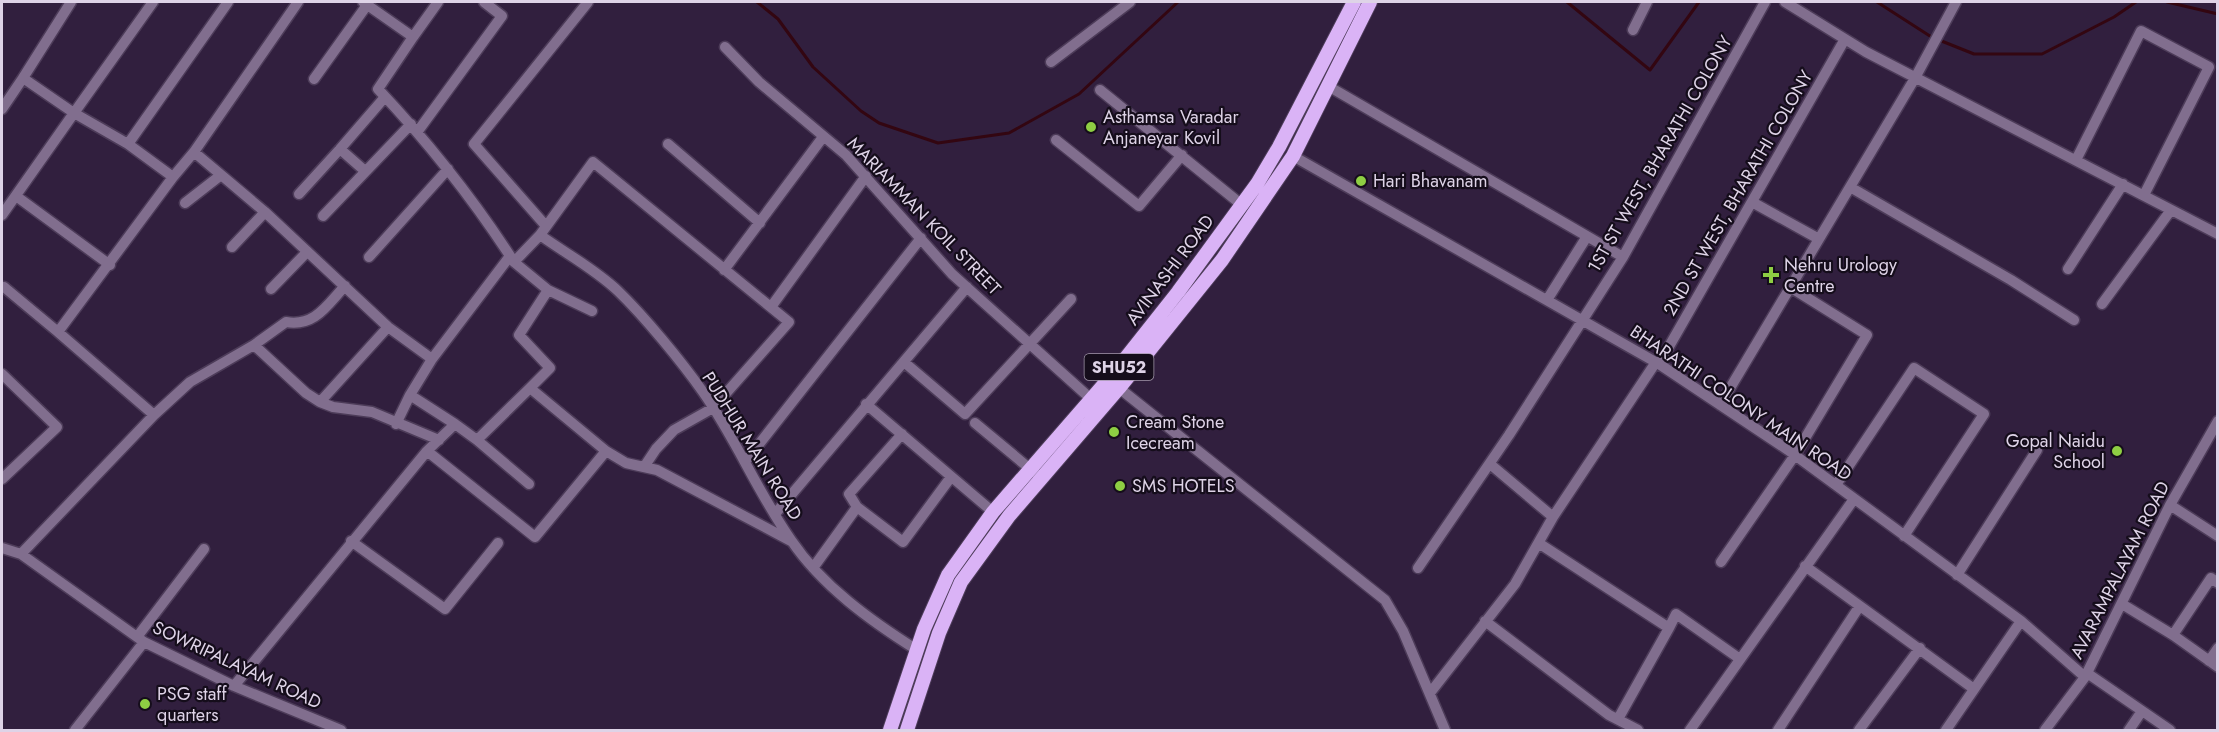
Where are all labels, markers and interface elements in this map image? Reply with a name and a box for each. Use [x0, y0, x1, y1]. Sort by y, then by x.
street label: 1ST ST WEST, BHARATHI COLONY [1581, 30, 1739, 277]
street label: 2ND ST WEST, BHARATHI COLONY [1657, 65, 1820, 321]
place label: Asthamsa Varadar Anjaneyar Kovil [1103, 104, 1239, 151]
marker: Asthamsa Varadar Anjaneyar Kovil [1084, 120, 1098, 134]
street label: MARIAMMAN KOIL STREET [841, 131, 1007, 301]
place label: Hari Bhavanam [1373, 168, 1488, 194]
marker: Hari Bhavanam [1354, 174, 1368, 188]
street label: AVINASHI ROAD [1120, 209, 1220, 331]
place label: Nehru Urology Centre [1784, 252, 1897, 299]
marker: Nehru Urology Centre [1762, 266, 1780, 284]
street label: BHARATHI COLONY MAIN ROAD [1625, 319, 1857, 487]
road number: SHU52 [1084, 354, 1154, 380]
street label: PUDHUR MAIN ROAD [696, 367, 808, 525]
place label: Cream Stone Icecream [1126, 409, 1224, 456]
marker: Cream Stone Icecream [1107, 425, 1121, 439]
place label: Gopal Naidu School [2006, 428, 2105, 475]
marker: Gopal Naidu School [2110, 444, 2124, 458]
place label: SMS HOTELS [1132, 473, 1235, 499]
street label: AVARAMPALAYAM ROAD [2064, 477, 2176, 663]
marker: SMS HOTELS [1113, 479, 1127, 493]
street label: SOWRIPALAYAM ROAD [148, 614, 326, 716]
place label: PSG staff quarters [157, 681, 227, 728]
marker: PSG staff quarters [138, 697, 152, 711]

